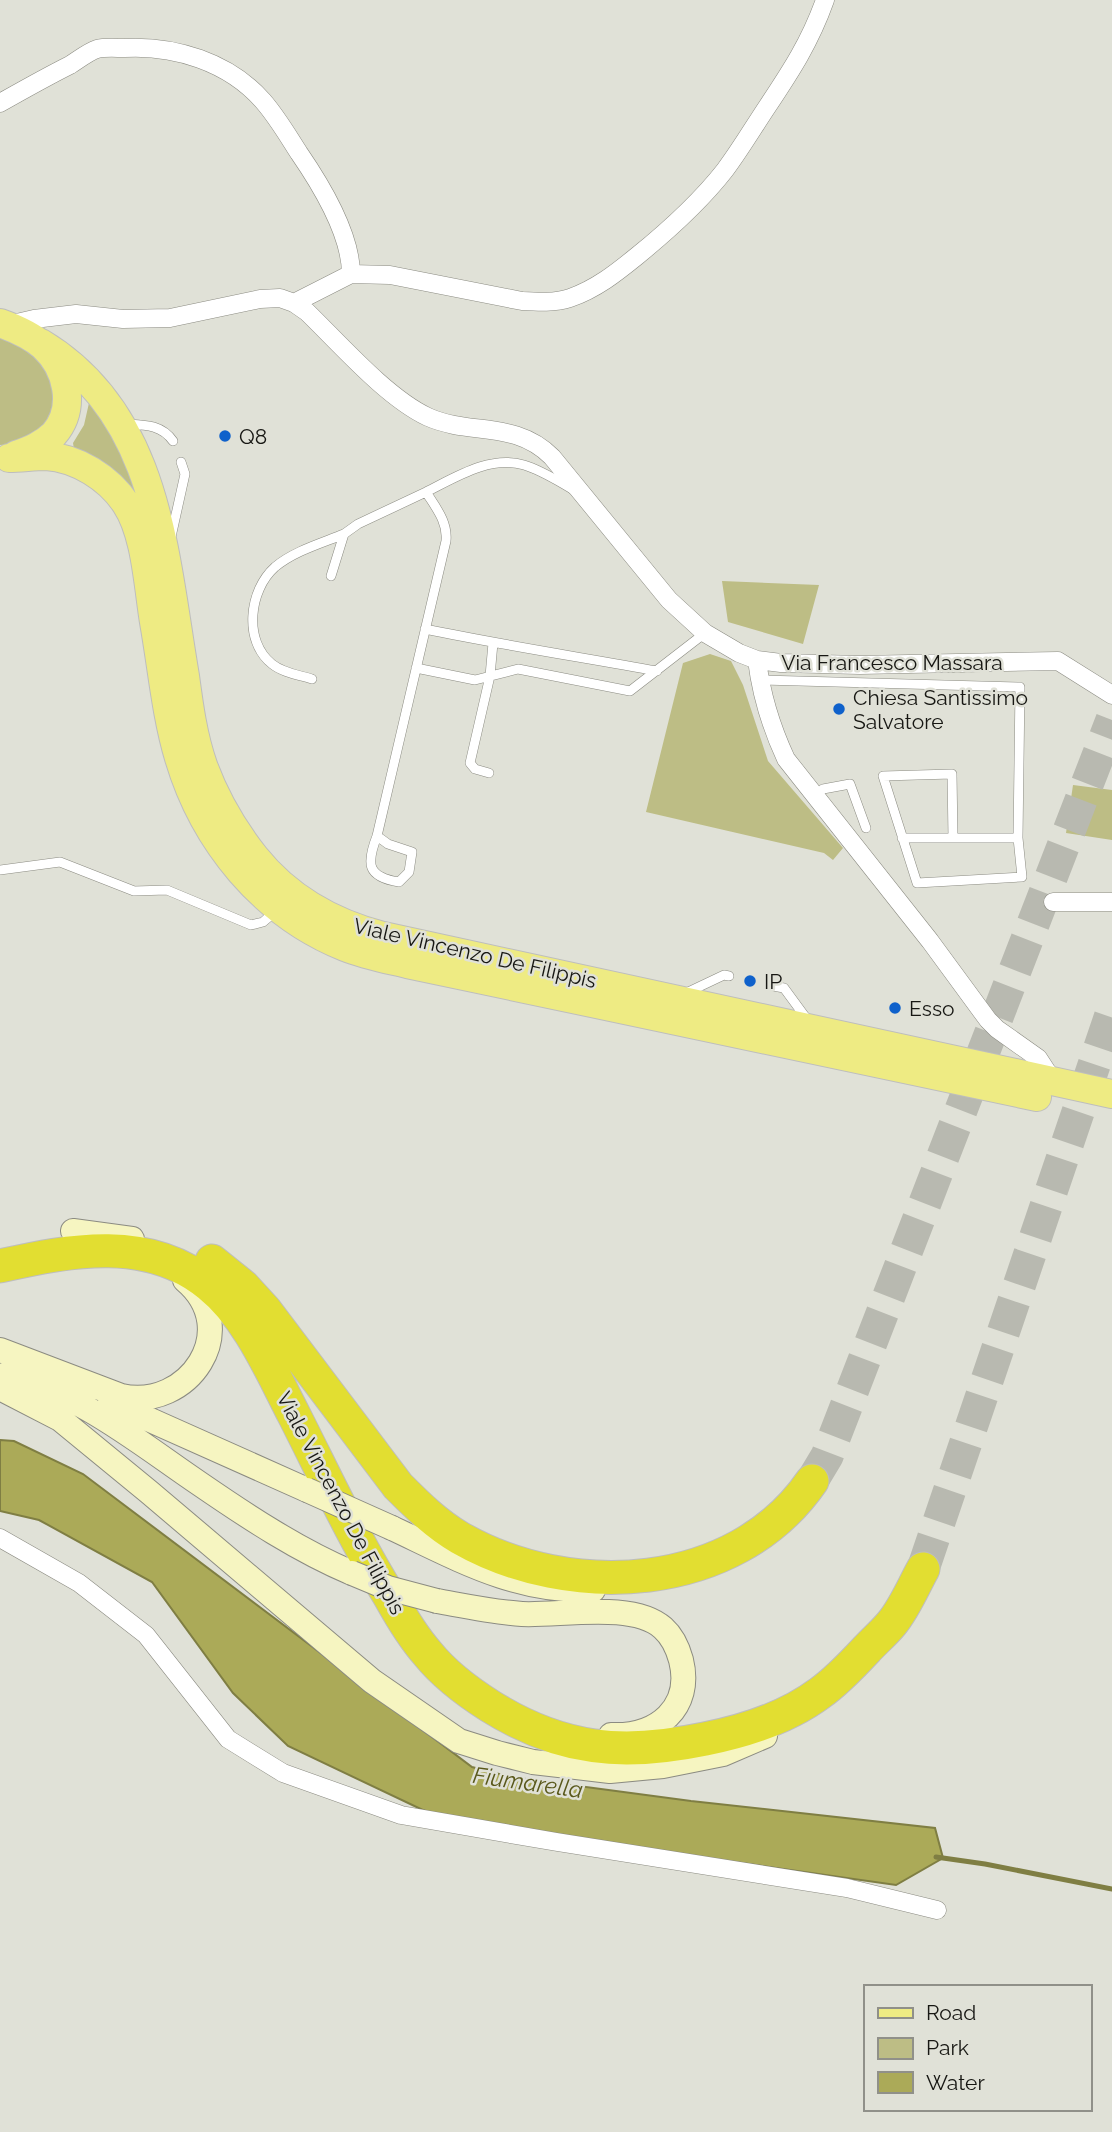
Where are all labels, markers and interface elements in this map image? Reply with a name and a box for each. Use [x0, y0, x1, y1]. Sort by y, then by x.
place label: Q8 [239, 424, 267, 449]
marker: Q8 [217, 428, 233, 444]
street label: Via Francesco Massara [781, 650, 1003, 675]
place label: Chiesa Santissimo Salvatore [853, 685, 1028, 734]
marker: Chiesa Santissimo Salvatore [831, 701, 847, 717]
street label: Viale Vincenzo De Filippis [351, 913, 599, 993]
place label: IP [764, 969, 782, 994]
marker: IP [742, 973, 758, 989]
place label: Esso [909, 996, 955, 1021]
marker: Esso [887, 1000, 903, 1016]
street label: Viale Vincenzo De Filippis [272, 1387, 410, 1619]
water label: Fiumarella [471, 1761, 585, 1803]
legend [864, 1985, 1091, 2111]
text: Road [926, 2000, 976, 2025]
text: Park [926, 2035, 969, 2060]
text: Water [926, 2070, 985, 2095]

